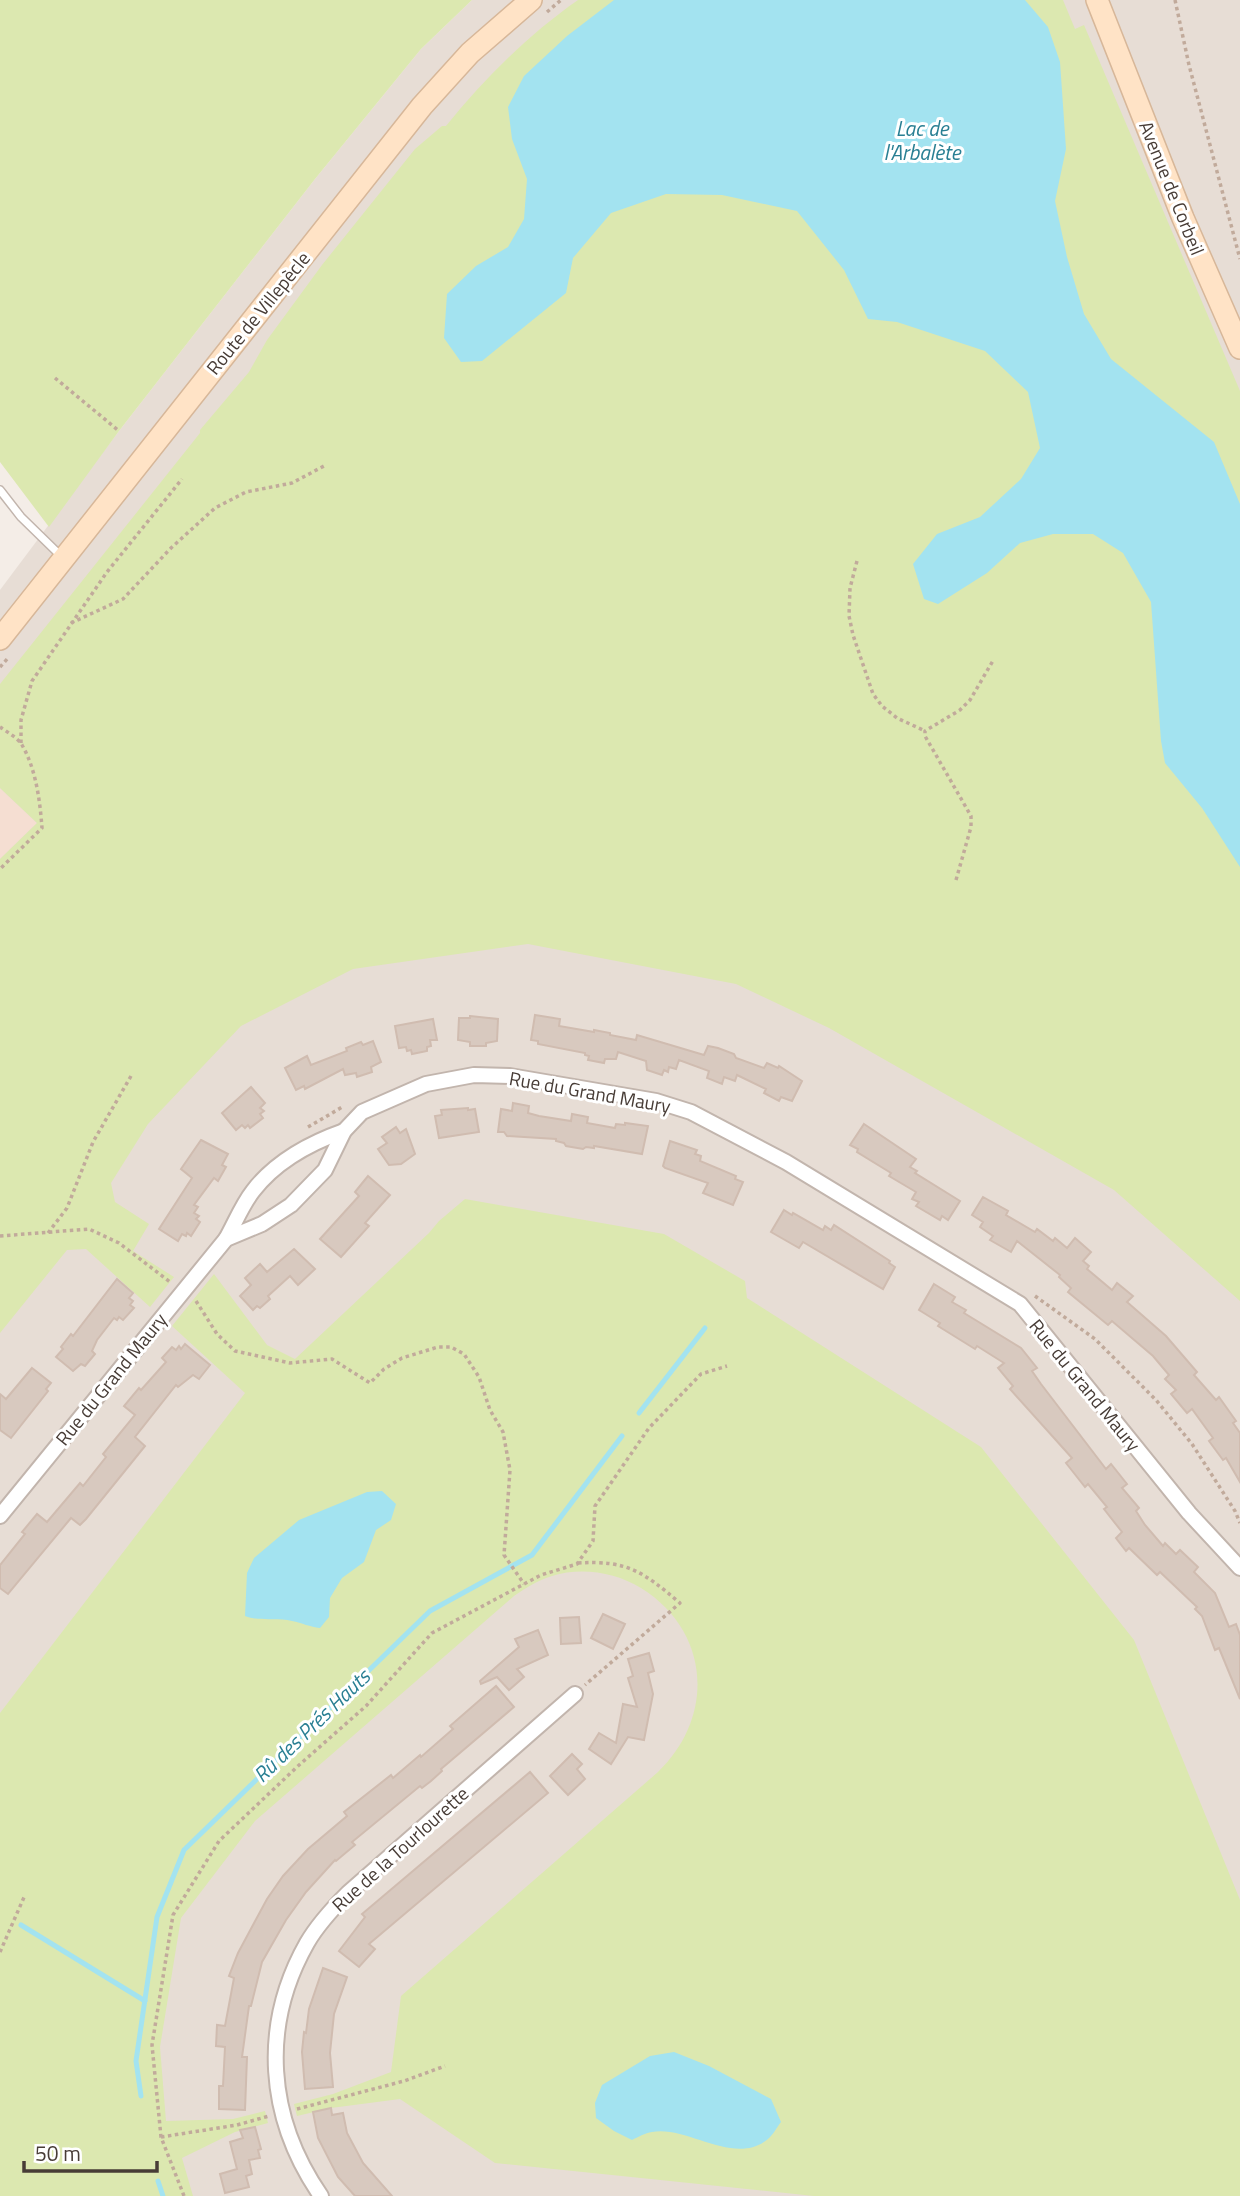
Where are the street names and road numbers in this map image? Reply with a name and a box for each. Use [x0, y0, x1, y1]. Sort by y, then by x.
street label: Avenue de Corbeil [1132, 116, 1213, 259]
street label: Route de Villepècle [199, 245, 317, 381]
street label: Rue du Grand Maury [507, 1063, 673, 1120]
street label: Rue du Grand Maury [48, 1306, 173, 1451]
street label: Rue du Grand Maury [1023, 1312, 1148, 1457]
street label: Rue de la Tourlourette [325, 1779, 475, 1918]

